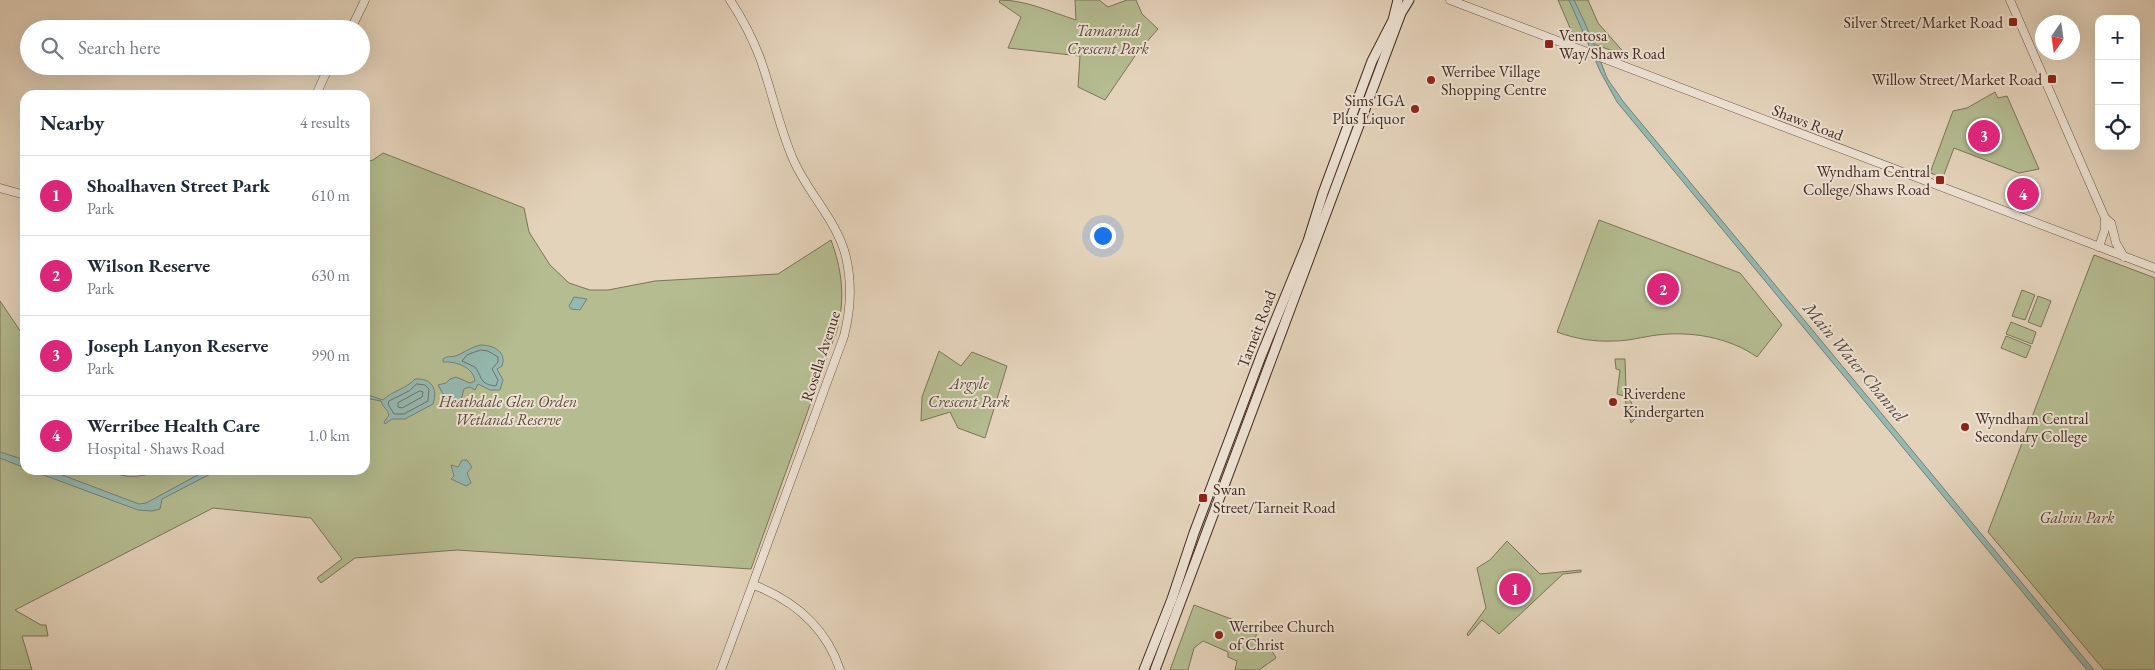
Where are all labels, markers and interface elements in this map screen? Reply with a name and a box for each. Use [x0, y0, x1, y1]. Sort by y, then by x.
place label: Silver Street/Market Road [1844, 12, 2004, 33]
north arrow [2035, 15, 2080, 60]
map controls [2095, 15, 2140, 150]
button: + [2095, 15, 2140, 60]
marker: Silver Street/Market Road [2007, 16, 2019, 28]
search box [20, 20, 370, 75]
park label: Tamarind Crescent Park [1067, 20, 1150, 59]
place label: Ventosa Way/Shaws Road [1559, 25, 1666, 64]
icon: search [38, 34, 66, 62]
text: Search here [78, 35, 160, 60]
marker: Ventosa Way/Shaws Road [1543, 38, 1555, 50]
button: − [2095, 60, 2140, 105]
place label: Werribee Village Shopping Centre [1441, 61, 1546, 100]
place label: Willow Street/Market Road [1871, 69, 2043, 90]
marker: Willow Street/Market Road [2046, 73, 2058, 85]
marker: Werribee Village Shopping Centre [1425, 74, 1437, 86]
place label: Sims IGA Plus Liquor [1332, 90, 1406, 129]
street label: Shaws Road [1769, 99, 1847, 146]
marker: Sims IGA Plus Liquor [1409, 103, 1421, 115]
button: locate [2095, 105, 2140, 150]
text: Nearby [40, 109, 104, 136]
text: 4 results [300, 112, 350, 133]
pin: 3 [1968, 117, 2000, 155]
place label: Wyndham Central College/Shaws Road [1803, 161, 1931, 200]
text: Shoalhaven Street Park [87, 173, 270, 198]
marker: Wyndham Central College/Shaws Road [1934, 174, 1946, 186]
pin: 4 [2007, 175, 2039, 213]
text: 1 [52, 185, 60, 206]
text: 610 m [311, 185, 350, 206]
text: Park [87, 198, 114, 219]
your location [1090, 223, 1116, 249]
text: Wilson Reserve [87, 253, 210, 278]
text: 2 [52, 265, 60, 286]
text: 630 m [311, 265, 350, 286]
pin: 2 [1647, 270, 1679, 308]
text: Park [87, 278, 114, 299]
street label: Tarneit Road [1232, 287, 1281, 371]
water label: Main Water Channel [1798, 296, 1913, 427]
street label: Rosella Avenue [796, 308, 845, 404]
text: Joseph Lanyon Reserve [87, 333, 269, 358]
text: 3 [52, 345, 60, 366]
text: 990 m [311, 345, 350, 366]
text: Park [87, 358, 114, 379]
park label: Argyle Crescent Park [928, 373, 1011, 412]
place label: Riverdene Kindergarten [1623, 383, 1705, 422]
park label: Heathdale Glen Orden Wetlands Reserve [438, 391, 577, 430]
marker: Riverdene Kindergarten [1607, 396, 1619, 408]
place label: Wyndham Central Secondary College [1975, 408, 2089, 447]
text: Werribee Health Care [87, 413, 260, 438]
marker: Wyndham Central Secondary College [1959, 421, 1971, 433]
text: 4 [52, 425, 60, 446]
text: 1.0 km [308, 425, 350, 446]
text: Hospital · Shaws Road [87, 438, 225, 459]
place label: Swan Street/Tarneit Road [1213, 479, 1337, 518]
marker: Swan Street/Tarneit Road [1197, 492, 1209, 504]
park label: Galvin Park [2040, 507, 2115, 528]
pin: 1 [1499, 570, 1531, 608]
place label: Werribee Church of Christ [1229, 616, 1335, 655]
marker: Werribee Church of Christ [1213, 629, 1225, 641]

